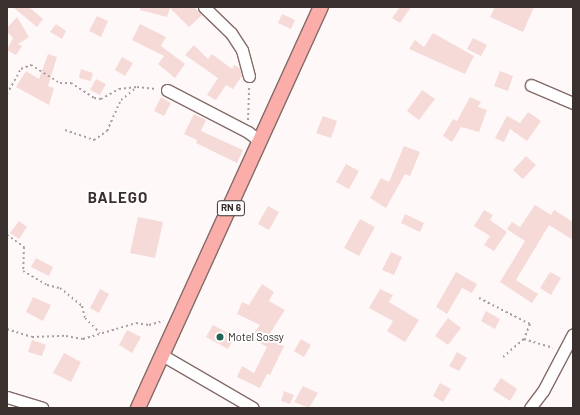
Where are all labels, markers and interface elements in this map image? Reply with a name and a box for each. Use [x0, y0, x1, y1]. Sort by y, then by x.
district label: BALEGO [88, 189, 148, 207]
road number: RN 6 [216, 200, 246, 216]
place label: Motel Sossy [228, 330, 284, 344]
marker: Motel Sossy [215, 332, 225, 342]

